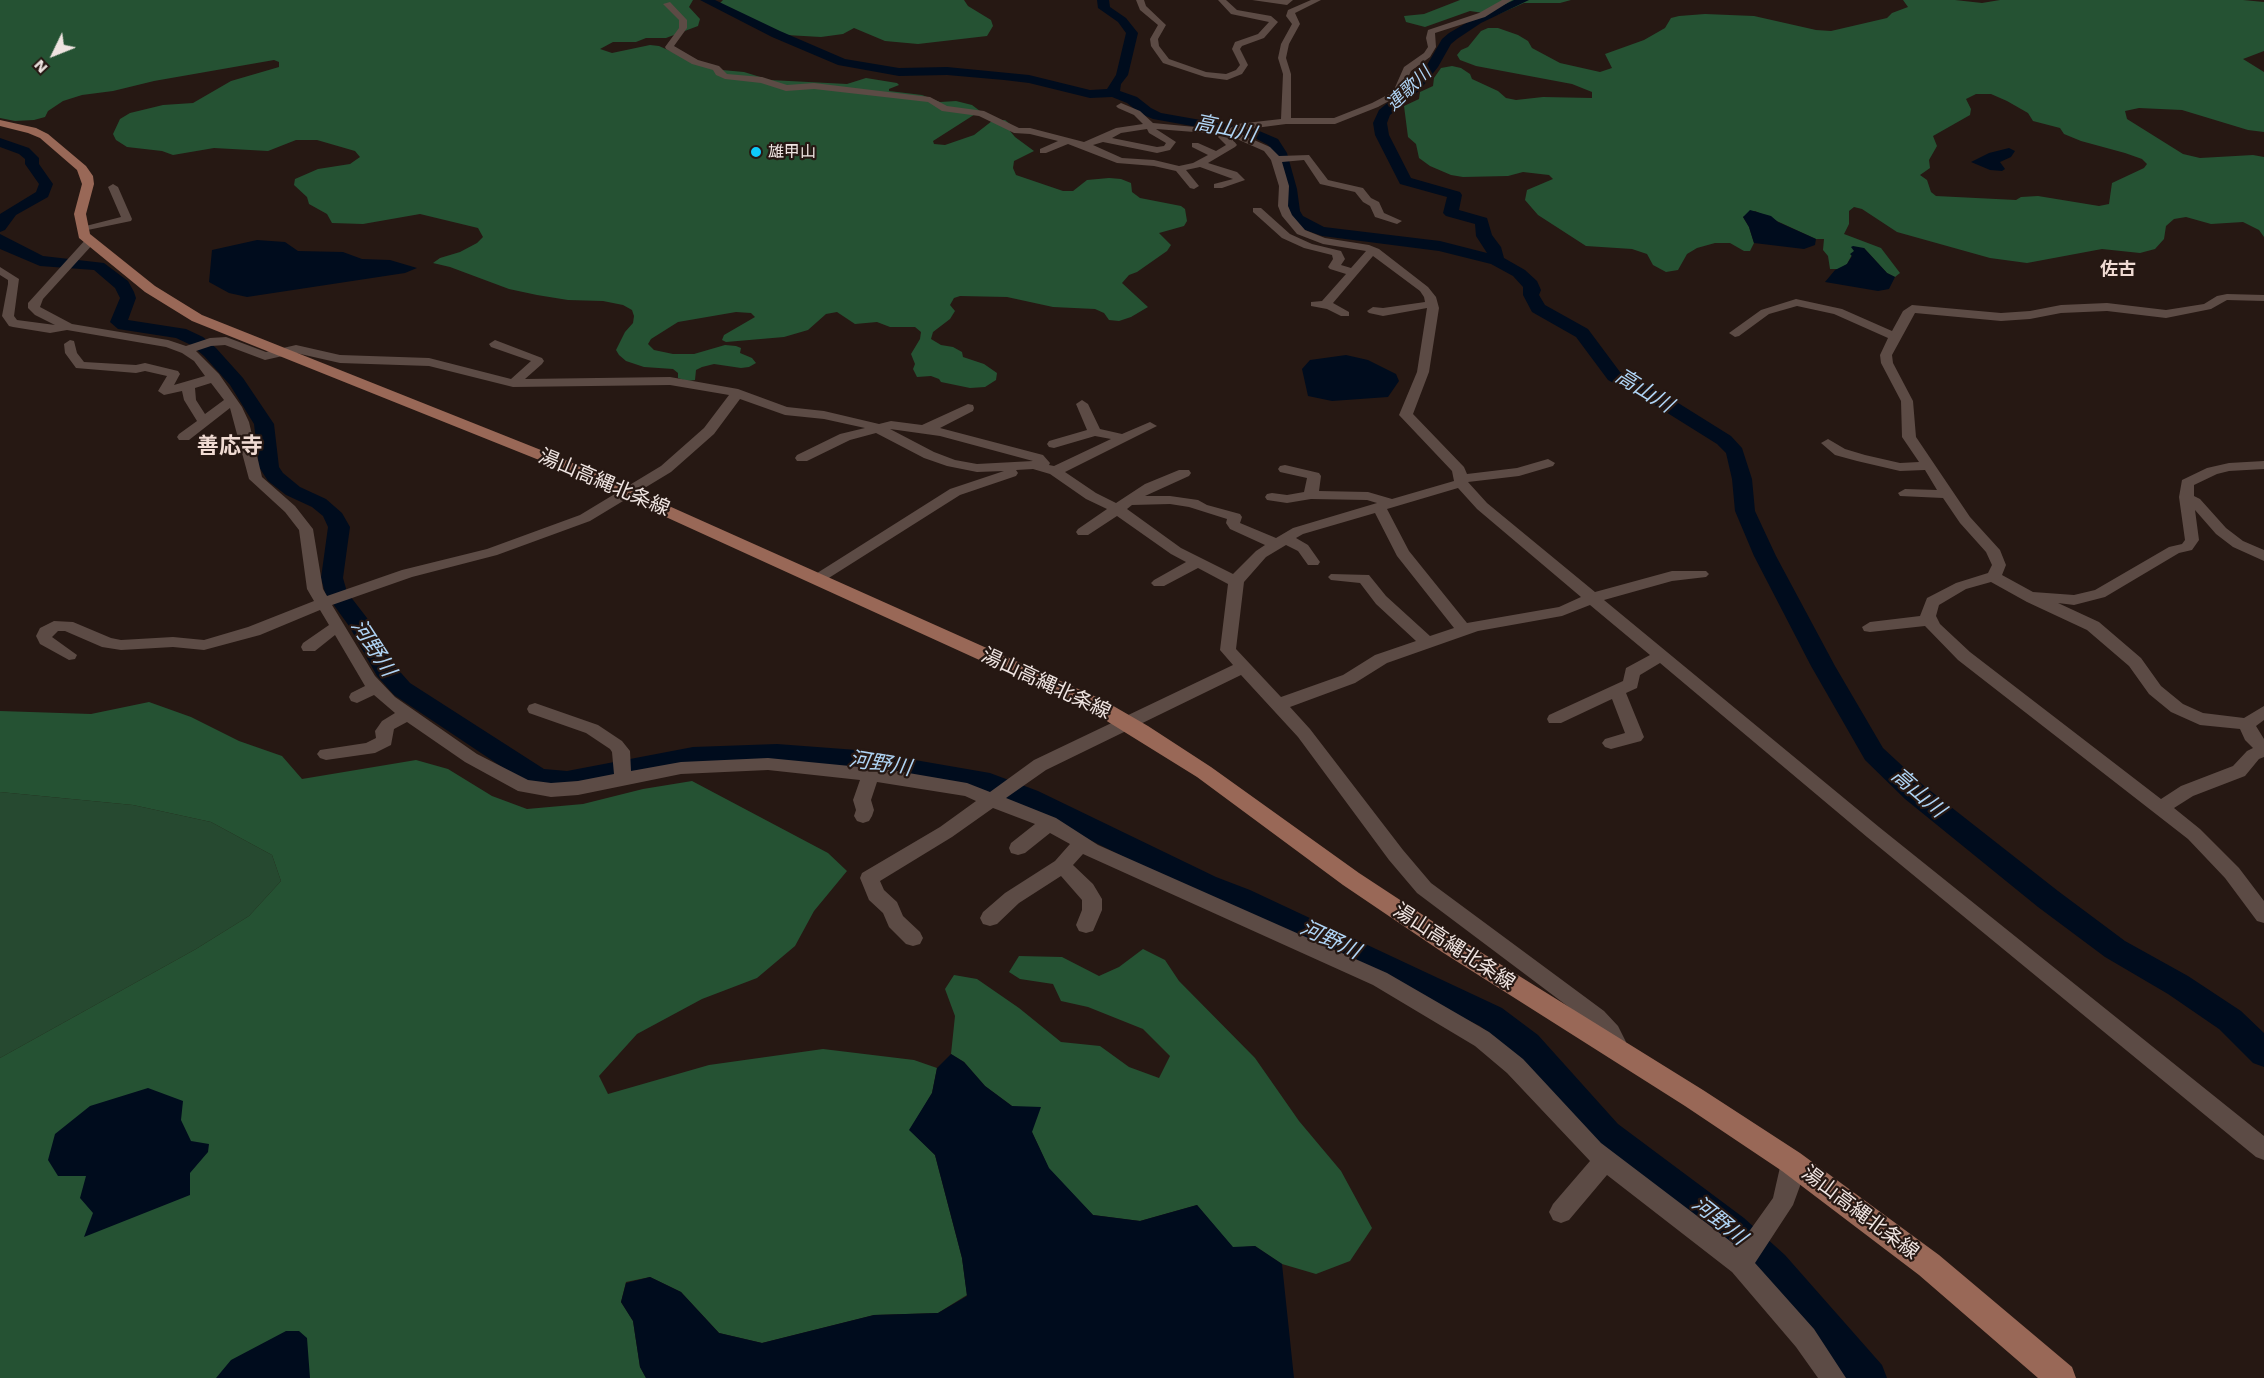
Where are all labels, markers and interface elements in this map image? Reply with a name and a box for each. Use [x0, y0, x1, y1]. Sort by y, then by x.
north arrow [24, 24, 84, 84]
text: N [29, 56, 51, 77]
water label: 連歌川 [1382, 62, 1436, 116]
water label: 高山川 [1192, 110, 1258, 148]
place label: 雄甲山 [768, 142, 816, 162]
marker: 雄甲山 [749, 145, 763, 159]
district label: 佐古 [2100, 259, 2136, 281]
water label: 高山川 [1611, 364, 1677, 418]
district label: 善応寺 [197, 434, 263, 460]
street label: 湯山高縄北条線 [535, 445, 673, 521]
water label: 河野川 [345, 615, 401, 681]
street label: 湯山高縄北条線 [977, 644, 1115, 724]
water label: 河野川 [847, 747, 913, 781]
water label: 高山川 [1886, 763, 1950, 823]
street label: 湯山高縄北条線 [1389, 899, 1519, 995]
water label: 河野川 [1296, 915, 1364, 965]
street label: 湯山高縄北条線 [1797, 1161, 1923, 1265]
water label: 河野川 [1687, 1191, 1751, 1251]

